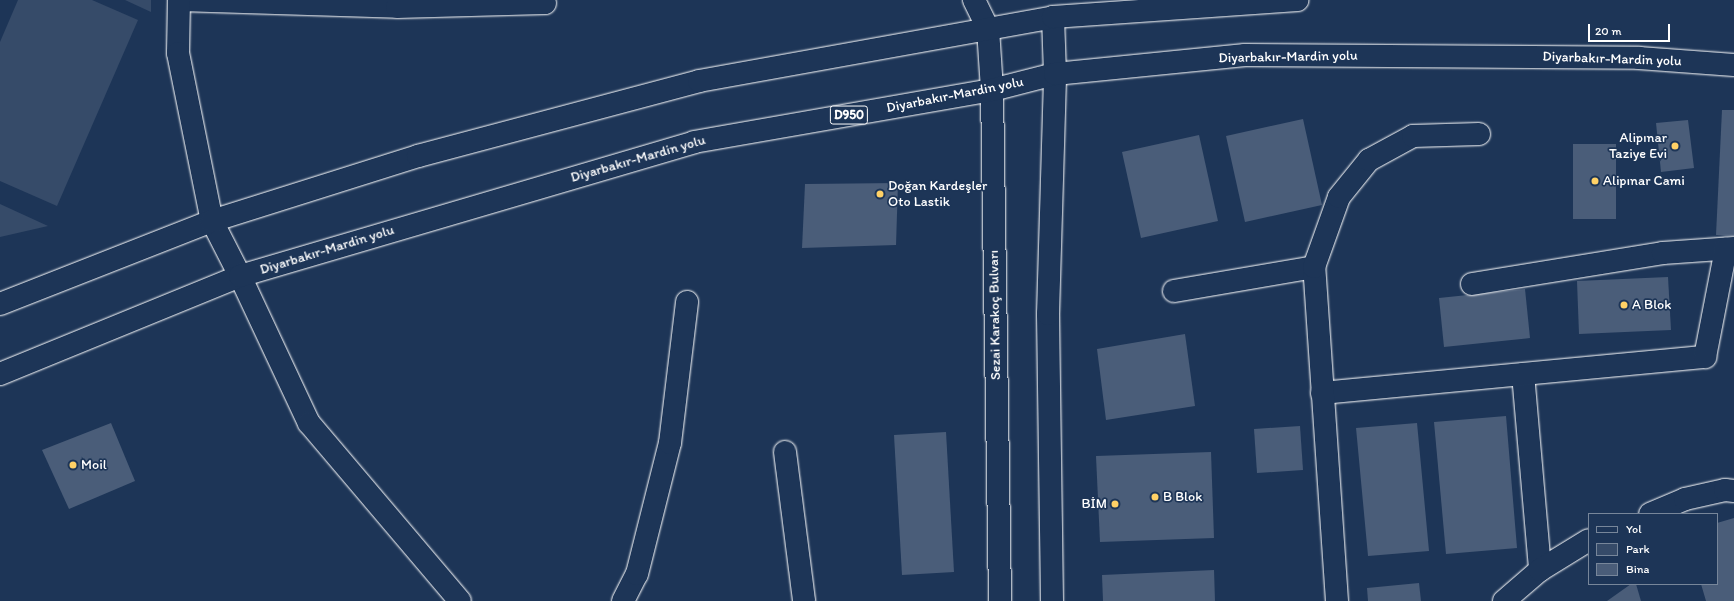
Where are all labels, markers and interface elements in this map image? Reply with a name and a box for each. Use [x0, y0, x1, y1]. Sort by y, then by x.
scale bar [1590, 16, 1672, 42]
text: 20 m [1595, 24, 1622, 38]
street label: Diyarbakır-Mardin yolu [1218, 47, 1358, 67]
street label: Diyarbakır-Mardin yolu [1542, 48, 1682, 70]
street label: Diyarbakır-Mardin yolu [885, 73, 1025, 117]
road number: D950 [829, 104, 869, 126]
place label: Alipınar Taziye Evi [1609, 130, 1667, 162]
street label: Diyarbakır-Mardin yolu [569, 132, 707, 186]
marker: Alipınar Taziye Evi [1670, 141, 1680, 151]
place label: Alipınar Cami [1603, 173, 1685, 189]
marker: Alipınar Cami [1590, 176, 1600, 186]
place label: Doğan Kardeşler Oto Lastik [888, 178, 988, 210]
marker: Doğan Kardeşler Oto Lastik [875, 189, 885, 199]
street label: Diyarbakır-Mardin yolu [258, 222, 396, 278]
street label: Sezai Karakoç Bulvarı [985, 250, 1005, 380]
place label: A Blok [1632, 297, 1671, 313]
marker: A Blok [1619, 300, 1629, 310]
place label: Moil [81, 457, 107, 473]
marker: Moil [68, 460, 78, 470]
place label: B Blok [1163, 489, 1203, 505]
marker: B Blok [1150, 492, 1160, 502]
place label: BİM [1081, 496, 1107, 512]
marker: BİM [1110, 499, 1120, 509]
legend [1588, 513, 1718, 585]
text: Yol [1626, 522, 1642, 536]
text: Park [1626, 542, 1650, 556]
text: Bina [1626, 562, 1650, 576]

